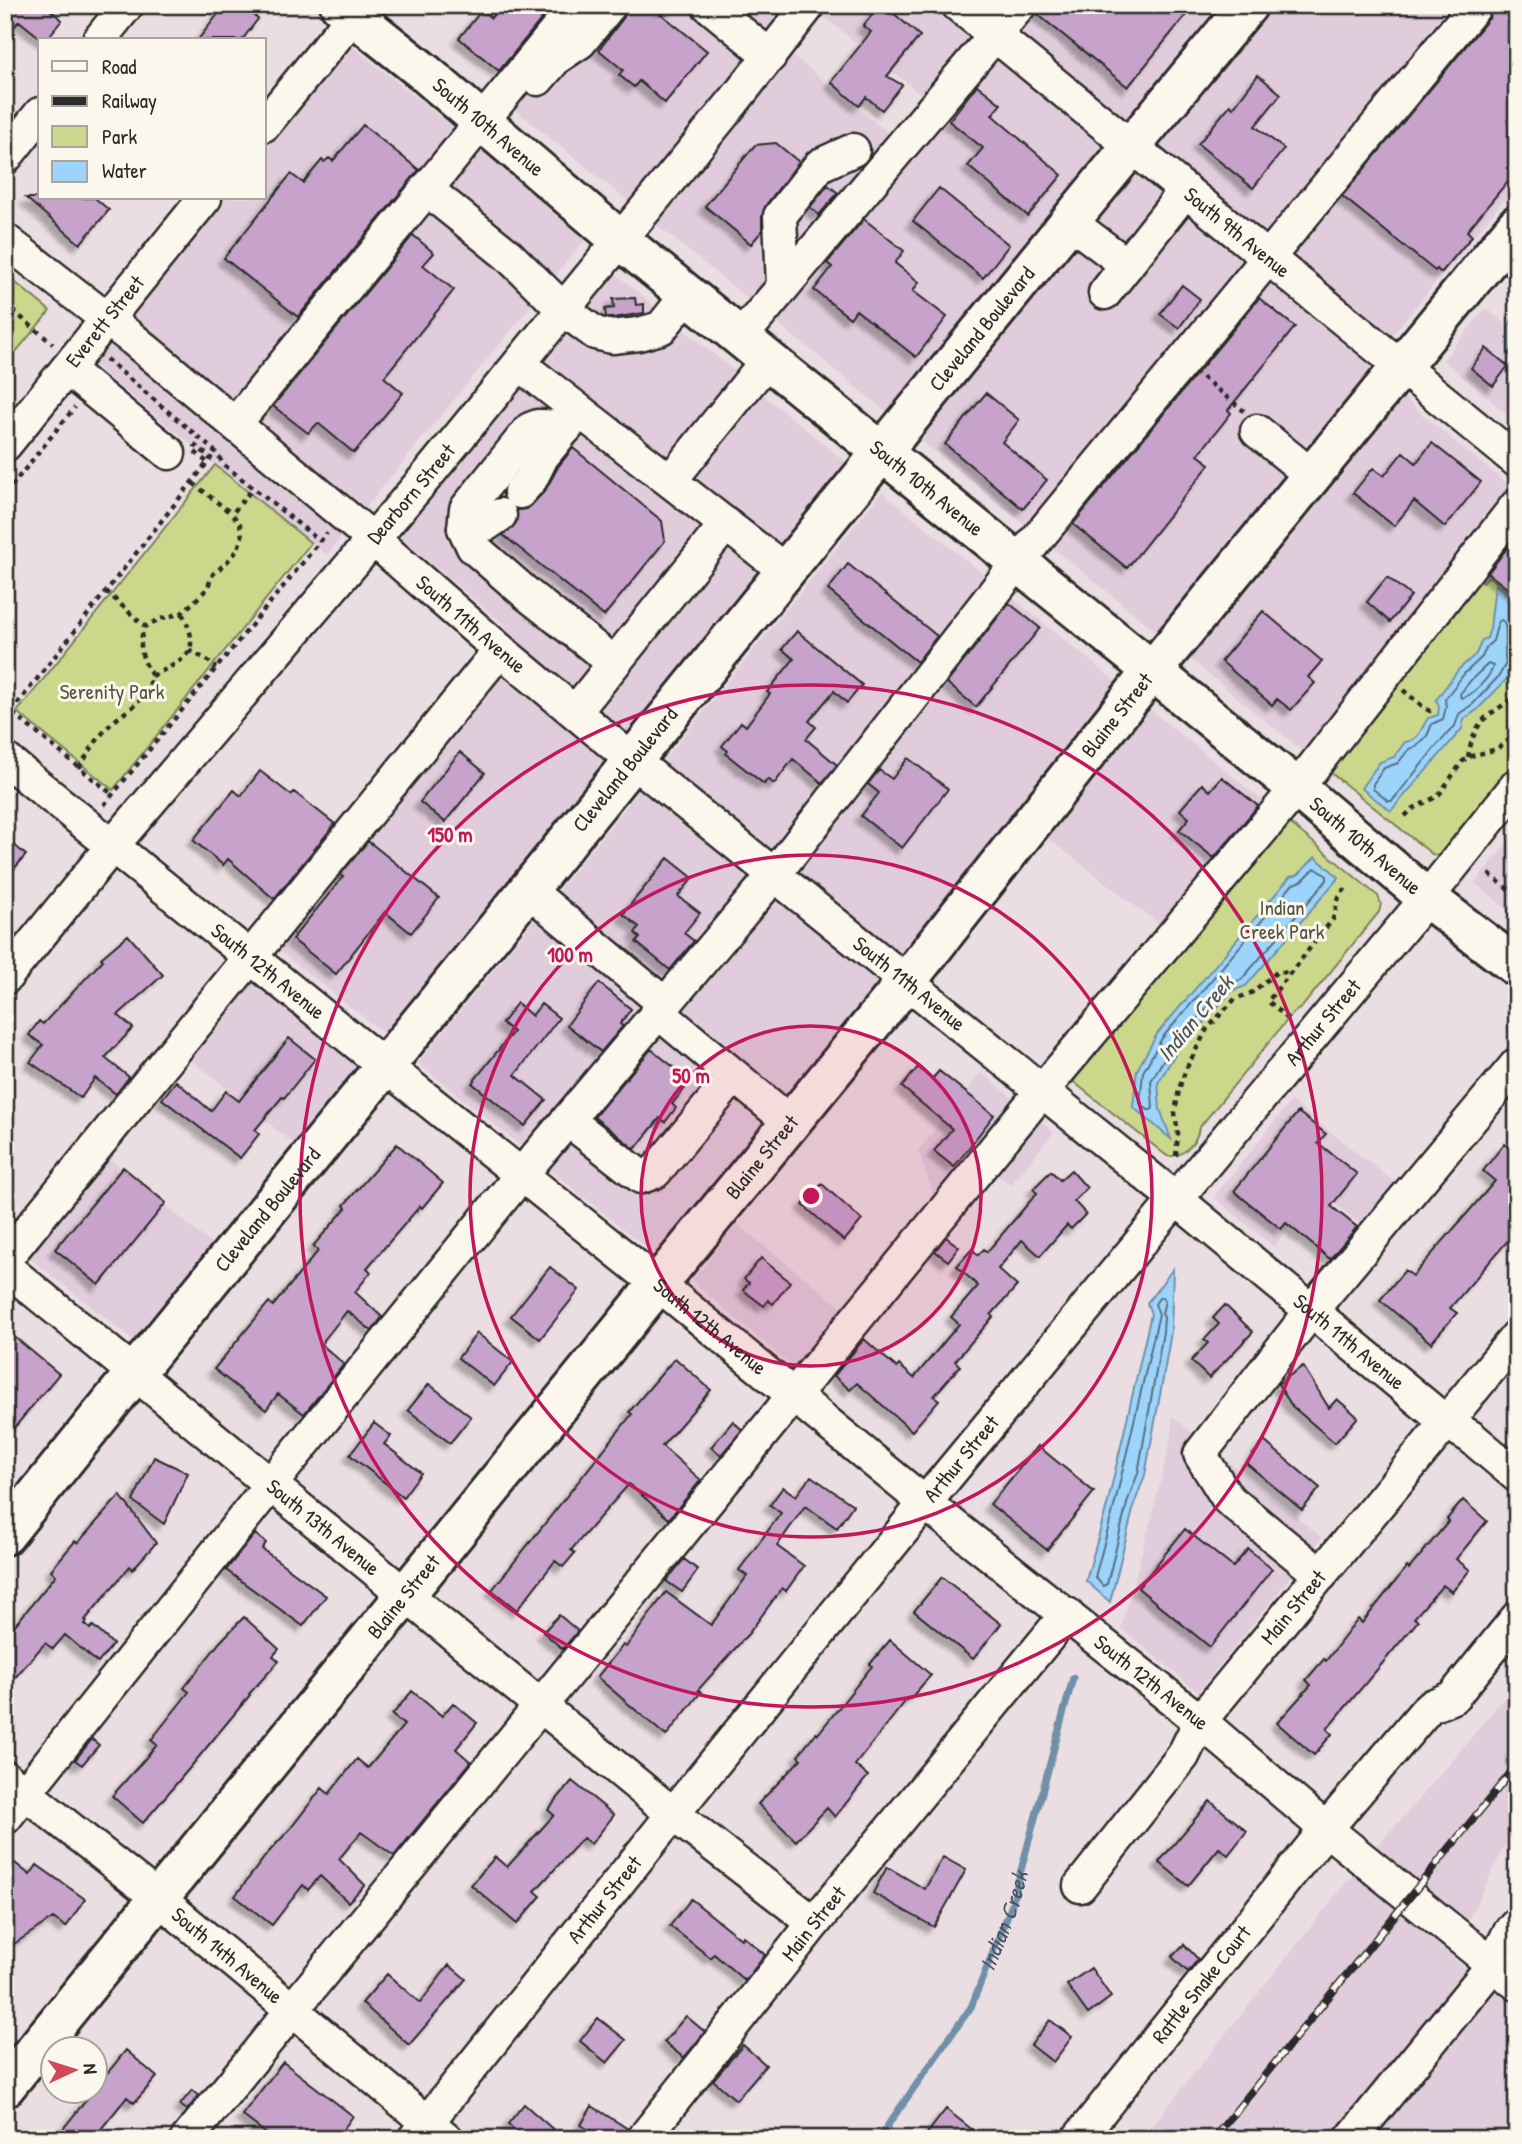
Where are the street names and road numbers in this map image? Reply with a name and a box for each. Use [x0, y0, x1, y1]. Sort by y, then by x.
street label: South 10th Avenue [426, 71, 551, 183]
street label: South 9th Avenue [1178, 180, 1297, 284]
street label: Cleveland Boulevard [922, 260, 1041, 397]
street label: Everett Street [59, 268, 151, 373]
street label: South 10th Avenue [864, 433, 990, 543]
street label: Dearborn Street [360, 437, 462, 550]
street label: South 11th Avenue [410, 568, 532, 680]
street label: Blaine Street [1074, 666, 1160, 763]
street label: Cleveland Boulevard [565, 701, 684, 838]
street label: South 10th Avenue [1303, 790, 1428, 901]
street label: South 12th Avenue [205, 916, 331, 1026]
street label: South 11th Avenue [847, 929, 972, 1038]
street label: Arthur Street [1278, 972, 1368, 1072]
street label: Blaine Street [718, 1108, 805, 1205]
street label: Cleveland Boulevard [208, 1141, 327, 1278]
street label: South 12th Avenue [647, 1271, 773, 1381]
street label: South 11th Avenue [1287, 1287, 1411, 1396]
street label: Arthur Street [916, 1408, 1006, 1508]
street label: South 13th Avenue [260, 1472, 386, 1582]
street label: Blaine Street [360, 1547, 447, 1645]
street label: Main Street [1254, 1563, 1333, 1650]
street label: South 12th Avenue [1088, 1627, 1215, 1736]
street label: Arthur Street [560, 1849, 649, 1949]
street label: Main Street [774, 1879, 853, 1967]
street label: South 14th Avenue [165, 1900, 289, 2010]
street label: Rattle Snake Court [1145, 1918, 1258, 2049]

